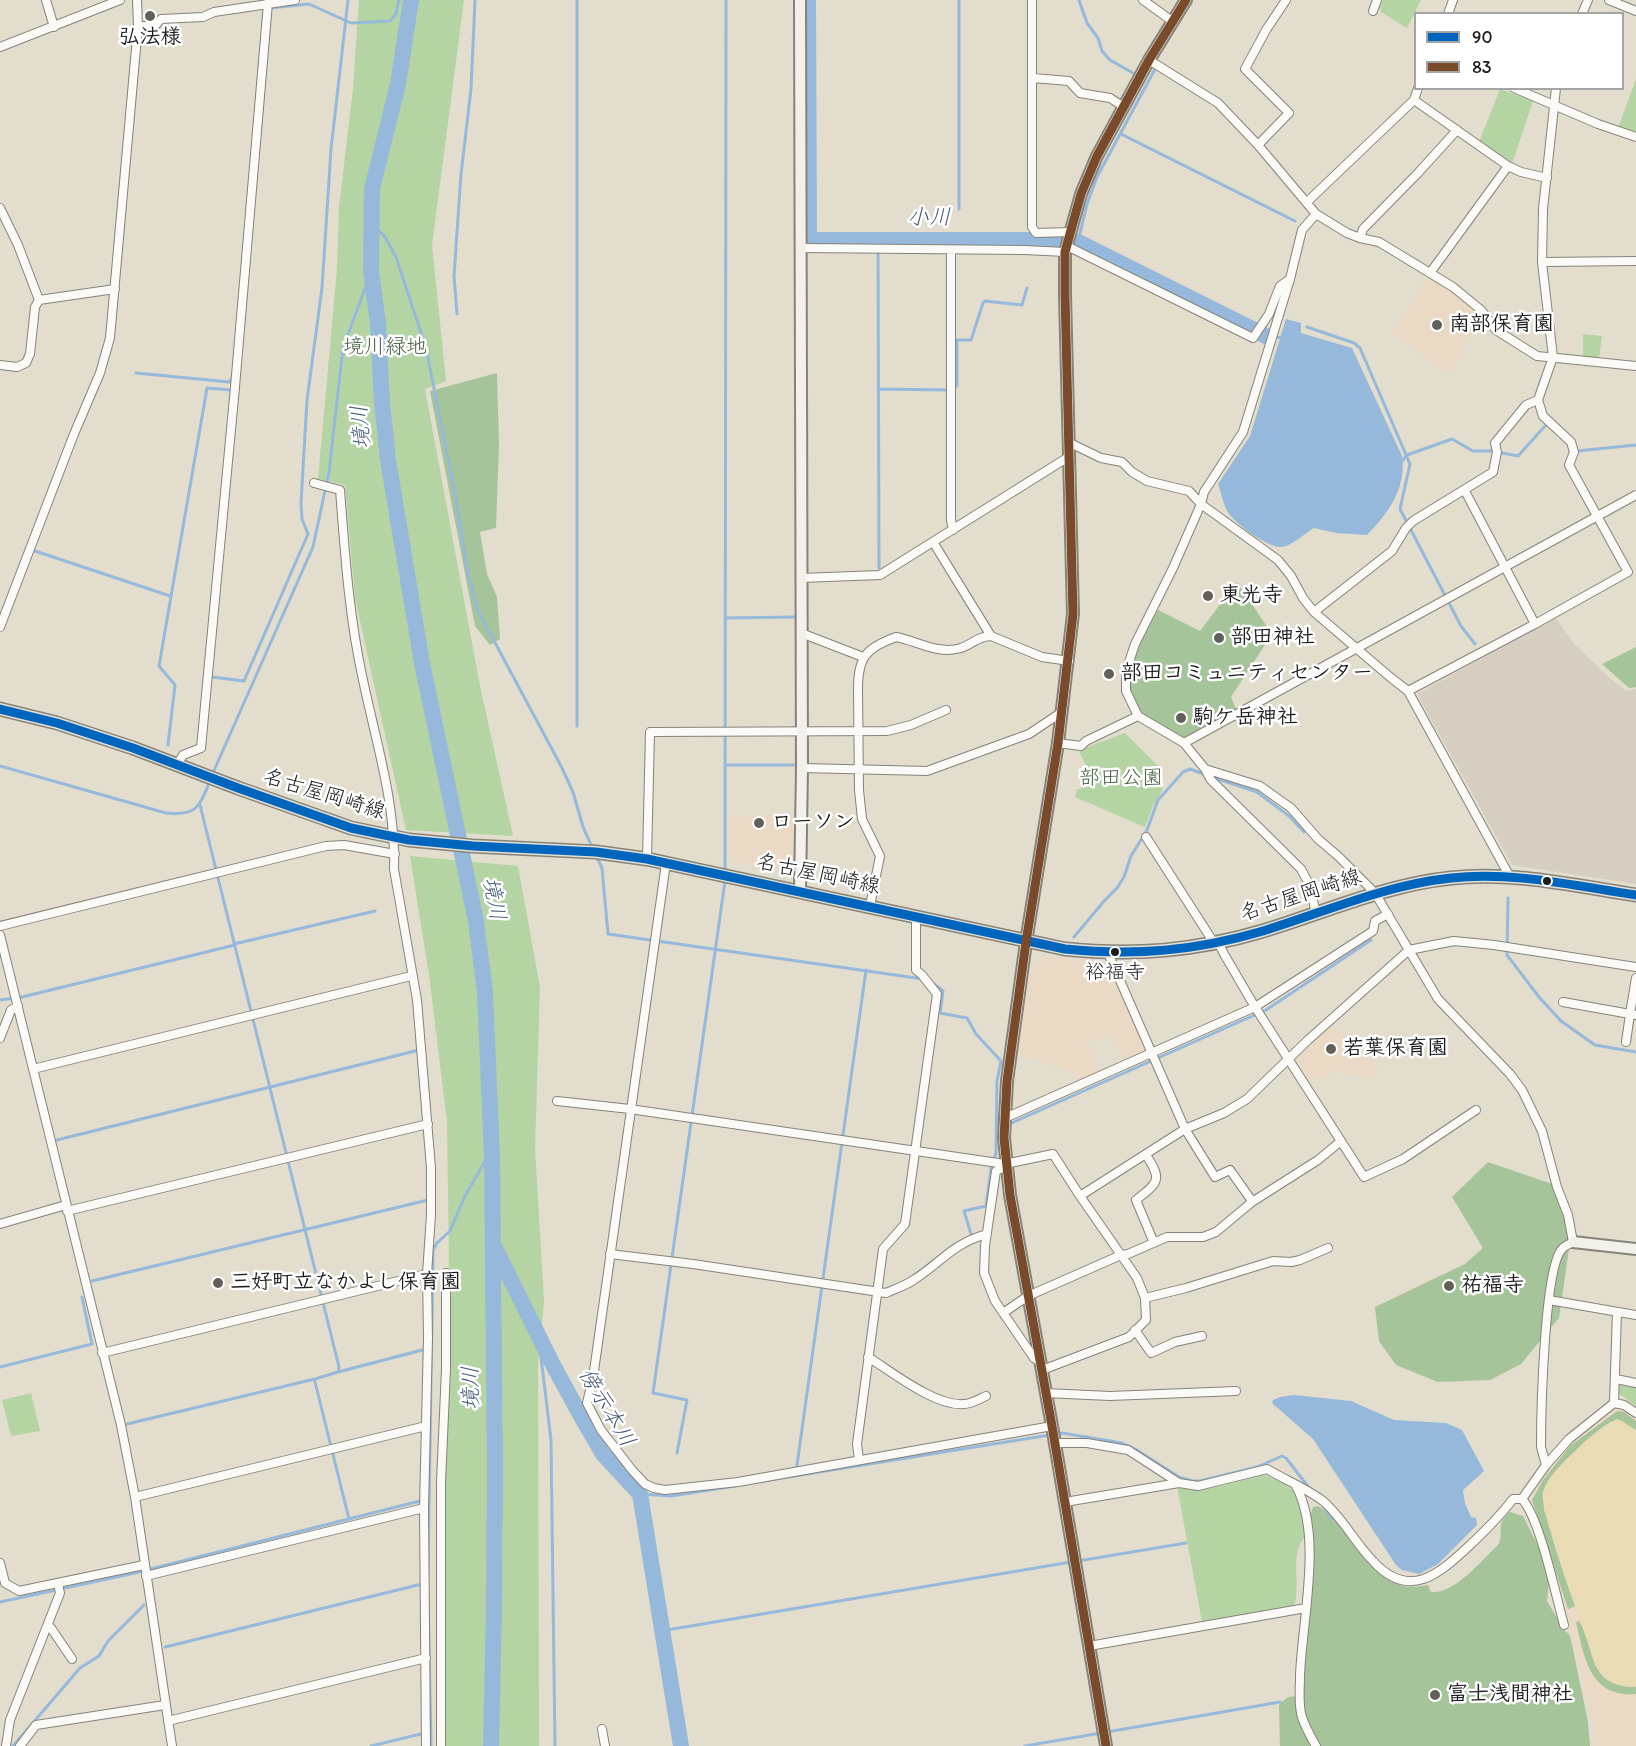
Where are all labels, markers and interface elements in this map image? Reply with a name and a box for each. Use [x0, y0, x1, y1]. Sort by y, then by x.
marker: 弘法様 [143, 9, 157, 23]
legend [1414, 12, 1624, 90]
place label: 弘法様 [119, 25, 181, 51]
text: 90 [1472, 26, 1493, 48]
text: 83 [1472, 56, 1492, 78]
water label: 小川 [907, 205, 951, 231]
place label: 南部保育園 [1449, 312, 1554, 338]
marker: 南部保育園 [1430, 318, 1444, 332]
park label: 境川緑地 [343, 335, 427, 361]
water label: 境川 [347, 404, 377, 450]
place label: 東光寺 [1220, 583, 1283, 609]
marker: 東光寺 [1201, 589, 1215, 603]
place label: 部田神社 [1231, 625, 1315, 651]
marker: 部田神社 [1212, 631, 1226, 645]
place label: 部田コミュニティセンター [1121, 661, 1373, 687]
marker: 部田コミュニティセンター [1102, 667, 1116, 681]
place label: 駒ケ岳神社 [1193, 705, 1298, 731]
marker: 駒ケ岳神社 [1174, 711, 1188, 725]
street label: 名古屋岡崎線 [260, 765, 388, 825]
park label: 部田公園 [1079, 766, 1163, 792]
place label: ローソン [771, 810, 855, 836]
marker: ローソン [752, 816, 766, 830]
street label: 名古屋岡崎線 [754, 850, 882, 900]
street label: 名古屋岡崎線 [1237, 865, 1365, 927]
water label: 境川 [476, 875, 510, 923]
unlabelled marker [1541, 875, 1553, 887]
marker: 裕福寺 [1109, 946, 1121, 958]
place label: 裕福寺 [1085, 961, 1145, 985]
place label: 若葉保育園 [1343, 1036, 1448, 1062]
marker: 若葉保育園 [1324, 1042, 1338, 1056]
place label: 三好町立なかよし保育園 [230, 1270, 461, 1296]
place label: 祐福寺 [1461, 1273, 1524, 1299]
marker: 三好町立なかよし保育園 [211, 1276, 225, 1290]
marker: 祐福寺 [1442, 1279, 1456, 1293]
water label: 傍示本川 [572, 1363, 640, 1453]
water label: 境川 [458, 1366, 486, 1410]
place label: 富士浅間神社 [1447, 1682, 1573, 1708]
marker: 富士浅間神社 [1428, 1688, 1442, 1702]

